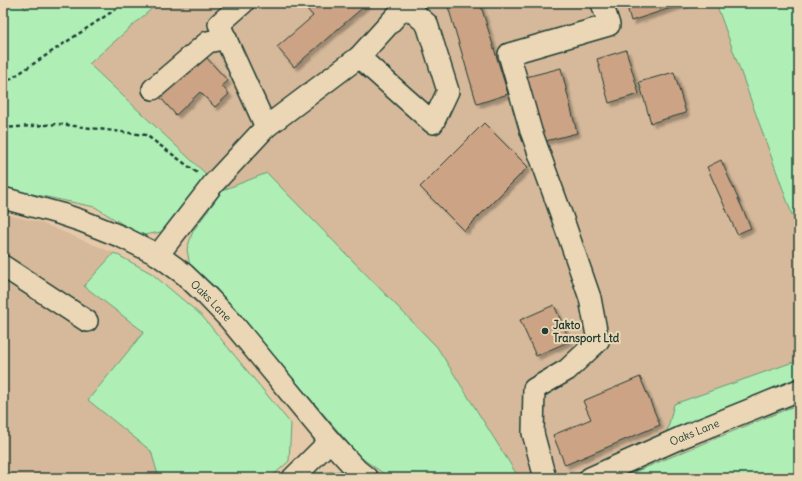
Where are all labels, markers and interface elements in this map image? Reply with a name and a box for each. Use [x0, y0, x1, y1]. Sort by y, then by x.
street label: Oaks Lane [188, 277, 235, 324]
place label: Jakto Transport Ltd [553, 318, 620, 346]
marker: Jakto Transport Ltd [540, 326, 550, 336]
street label: Oaks Lane [667, 416, 721, 449]

